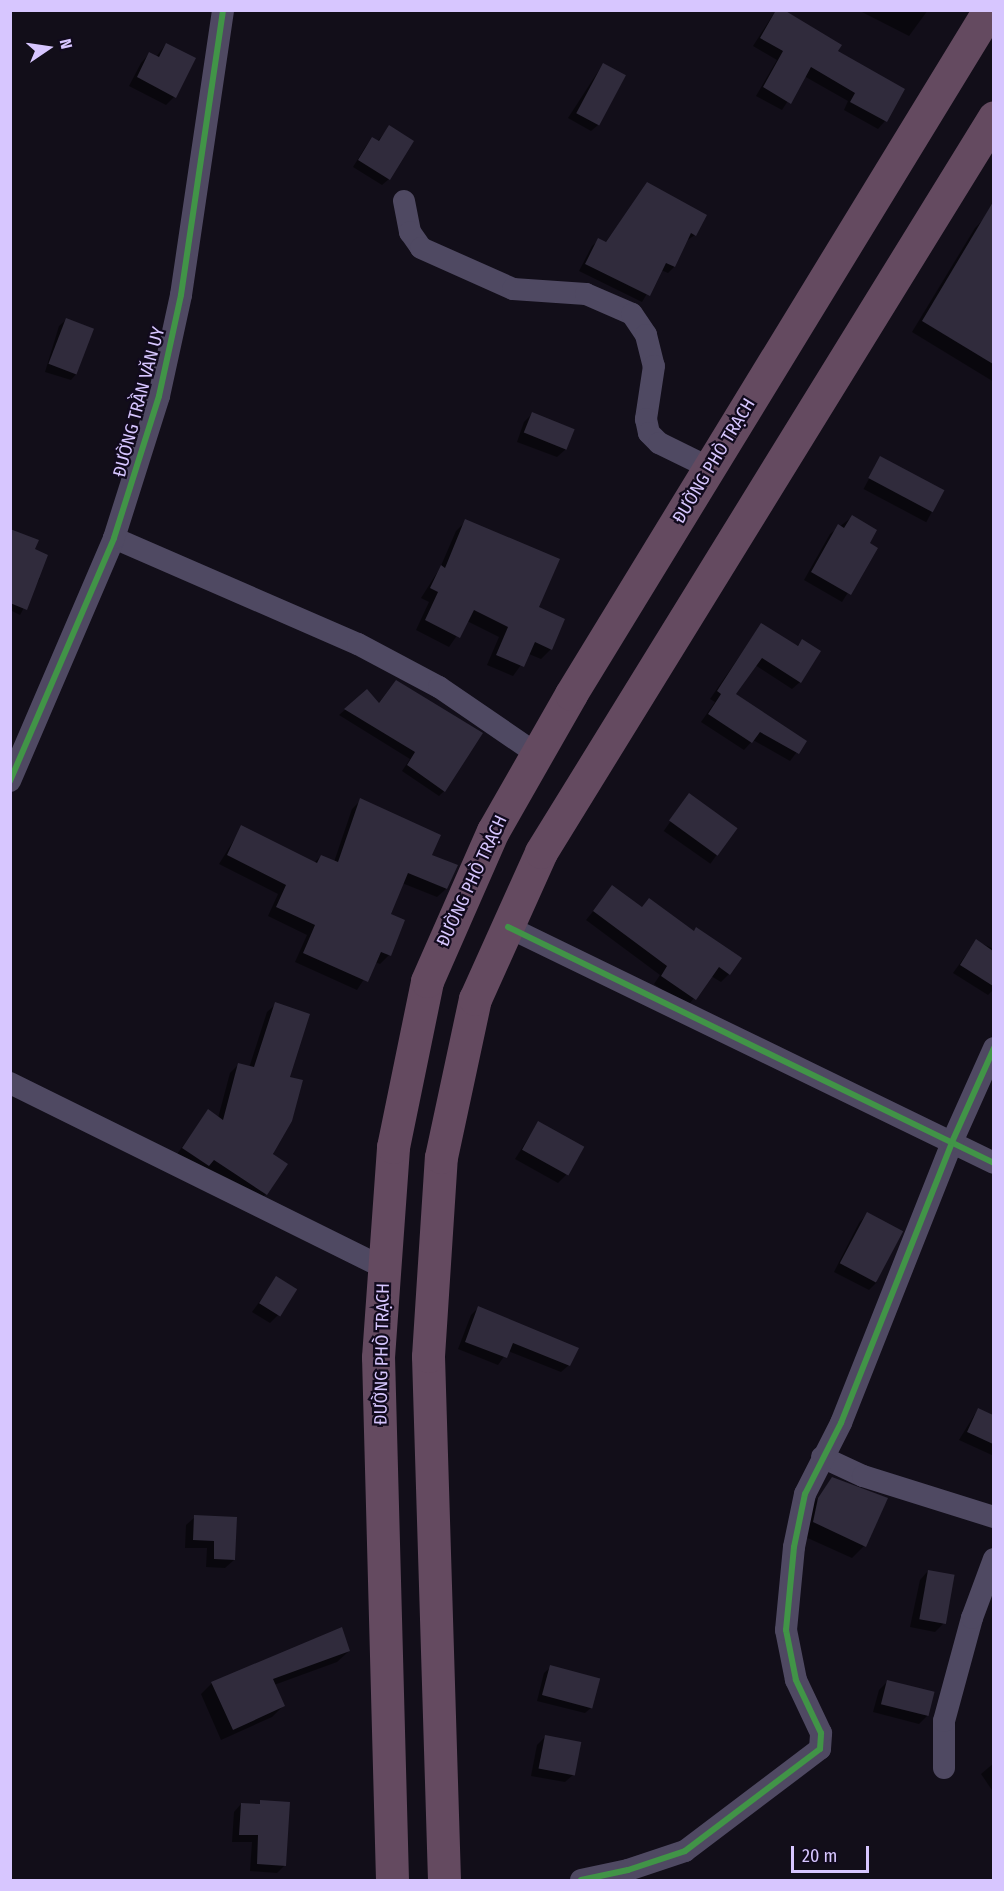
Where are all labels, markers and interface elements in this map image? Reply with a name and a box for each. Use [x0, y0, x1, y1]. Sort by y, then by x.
north arrow [18, 18, 78, 78]
text: N [56, 37, 76, 51]
street label: ĐƯỜNG TRẦN VĂN UY [109, 325, 169, 479]
street label: ĐƯỜNG PHÒ TRẠCH [668, 395, 760, 527]
street label: ĐƯỜNG PHÒ TRẠCH [432, 812, 512, 950]
street label: ĐƯỜNG PHÒ TRẠCH [370, 1283, 394, 1425]
scale bar [794, 1834, 872, 1872]
text: 20 m [802, 1845, 837, 1867]

